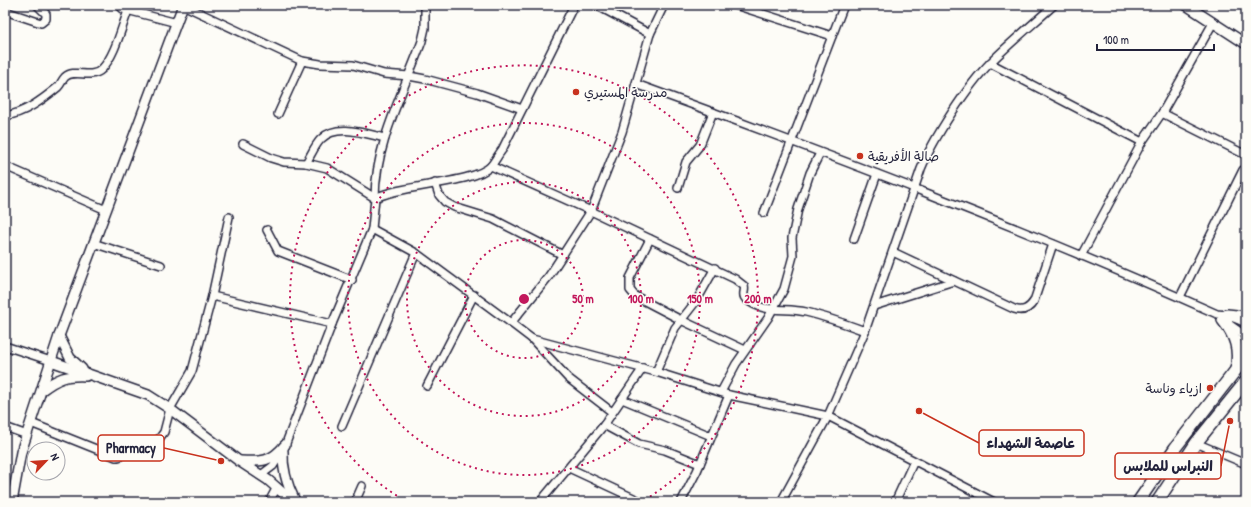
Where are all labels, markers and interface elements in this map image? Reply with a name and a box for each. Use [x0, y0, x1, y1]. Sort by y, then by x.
scale bar [1097, 26, 1214, 52]
text: 100 m [1103, 31, 1129, 48]
place label: مدرسة المستيري [584, 83, 667, 102]
marker: مدرسة المستيري [571, 87, 581, 97]
place label: صالة الأفريقية [868, 147, 939, 165]
marker: صالة الأفريقية [855, 151, 865, 161]
text: 50 m [572, 290, 594, 307]
text: 100 m [628, 290, 654, 307]
text: 150 m [687, 290, 713, 307]
text: 200 m [744, 290, 772, 307]
centre of rings [517, 292, 531, 306]
place label: ازياء وناسة [1145, 379, 1202, 397]
marker: ازياء وناسة [1205, 383, 1215, 393]
callout: عاصمة الشهداء [979, 430, 1084, 456]
text: عاصمة الشهداء [986, 433, 1076, 452]
callout: Pharmacy [98, 435, 164, 461]
text: Pharmacy [106, 438, 156, 459]
north arrow [26, 441, 66, 481]
text: N [47, 451, 63, 463]
callout: النبراس للملابس [1115, 453, 1221, 479]
text: النبراس للملابس [1123, 456, 1213, 475]

